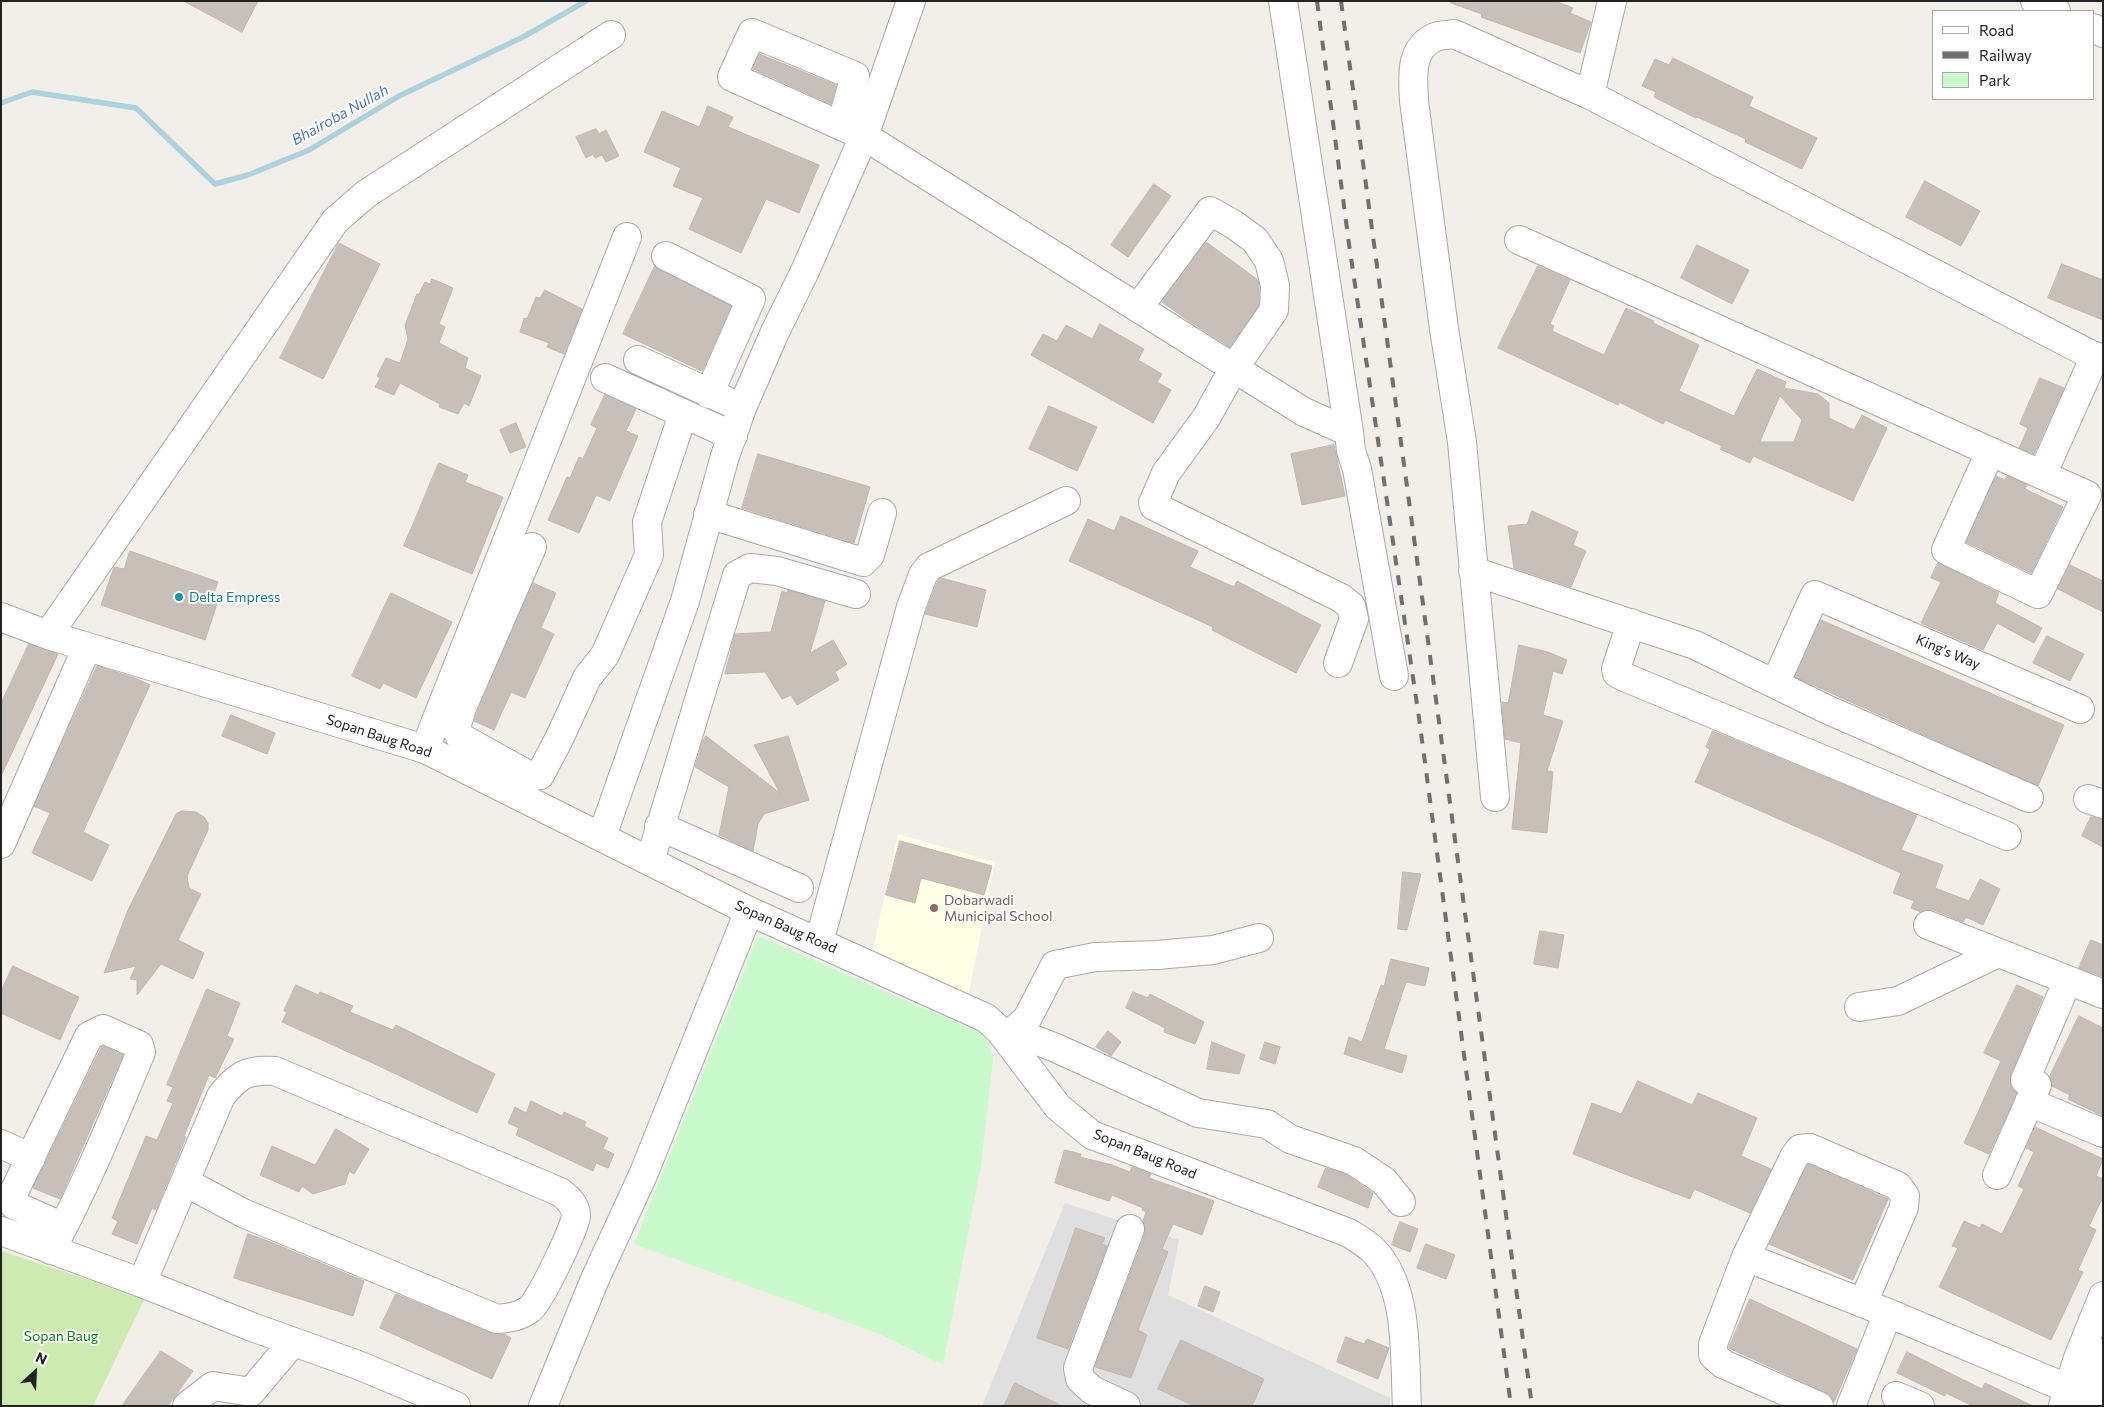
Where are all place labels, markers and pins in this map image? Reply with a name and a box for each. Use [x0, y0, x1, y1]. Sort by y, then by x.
place label: Delta Empress [189, 589, 280, 605]
marker: Delta Empress [173, 591, 185, 603]
place label: Dobarwadi Municipal School [944, 892, 1053, 924]
marker: Dobarwadi Municipal School [928, 902, 940, 914]

